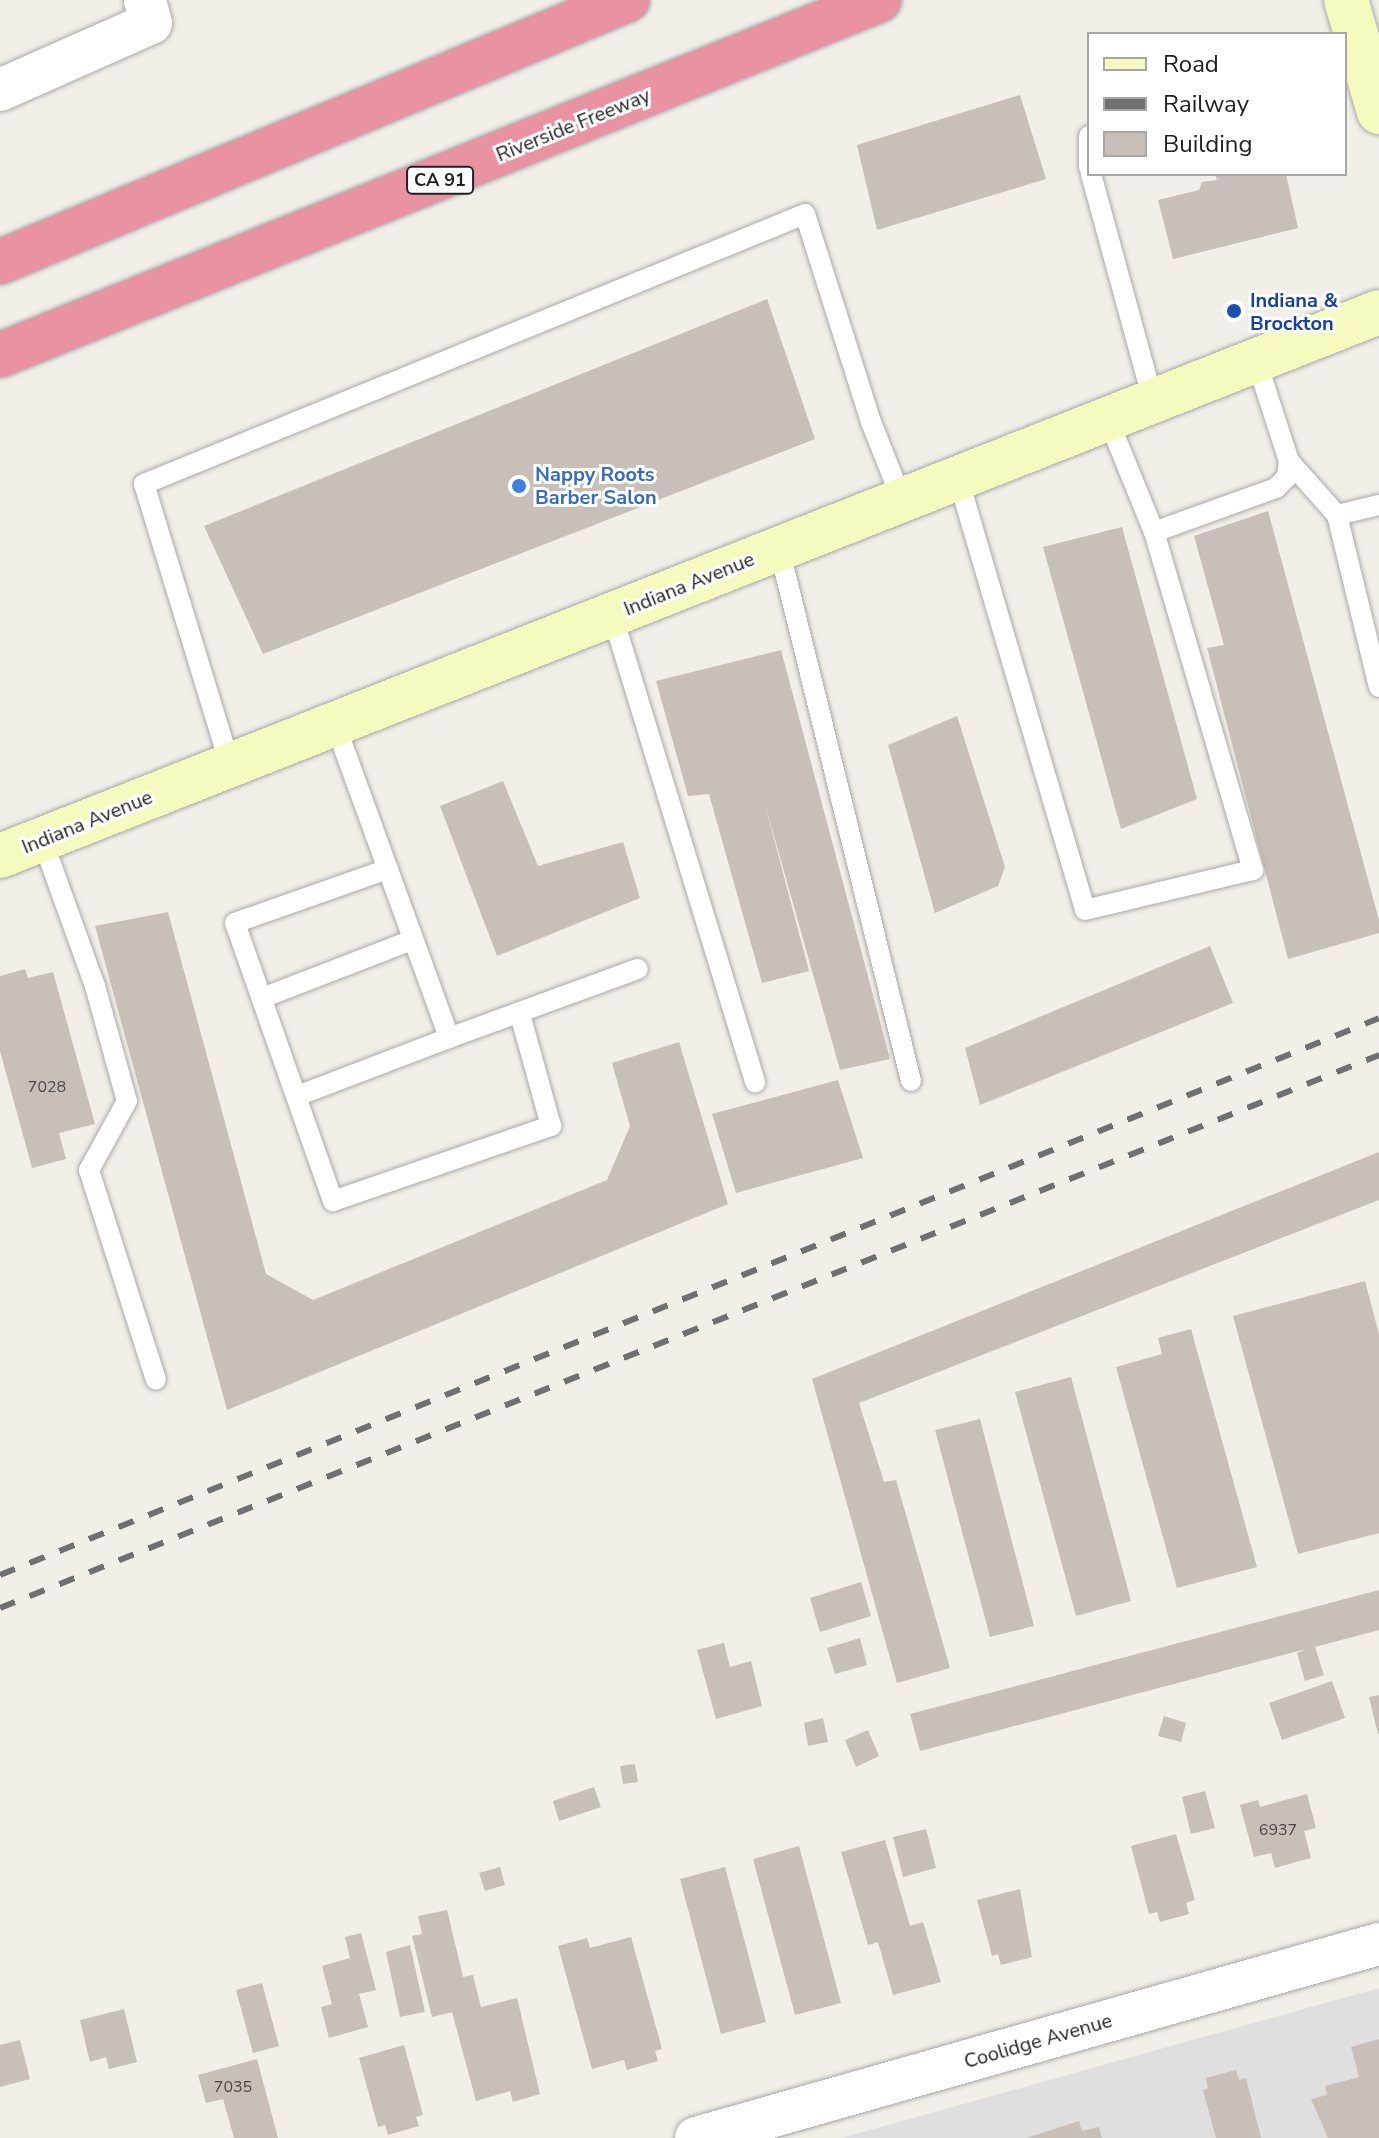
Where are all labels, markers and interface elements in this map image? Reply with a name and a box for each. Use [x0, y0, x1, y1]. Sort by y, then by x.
legend [1087, 32, 1347, 176]
text: Road [1163, 48, 1219, 80]
street label: Riverside Freeway [493, 83, 653, 167]
text: Railway [1163, 88, 1249, 120]
text: Building [1163, 128, 1253, 160]
road number: CA 91 [406, 166, 474, 194]
place label: Indiana & Brockton [1250, 288, 1338, 335]
marker: Indiana & Brockton [1225, 302, 1243, 320]
place label: Nappy Roots Barber Salon [535, 462, 657, 509]
marker: Nappy Roots Barber Salon [510, 477, 528, 495]
street label: Indiana Avenue [620, 547, 758, 621]
street label: Indiana Avenue [18, 785, 156, 859]
house number: 7028 [28, 1077, 66, 1097]
house number: 6937 [1259, 1820, 1297, 1840]
street label: Coolidge Avenue [961, 2008, 1115, 2074]
house number: 7035 [214, 2077, 252, 2097]

